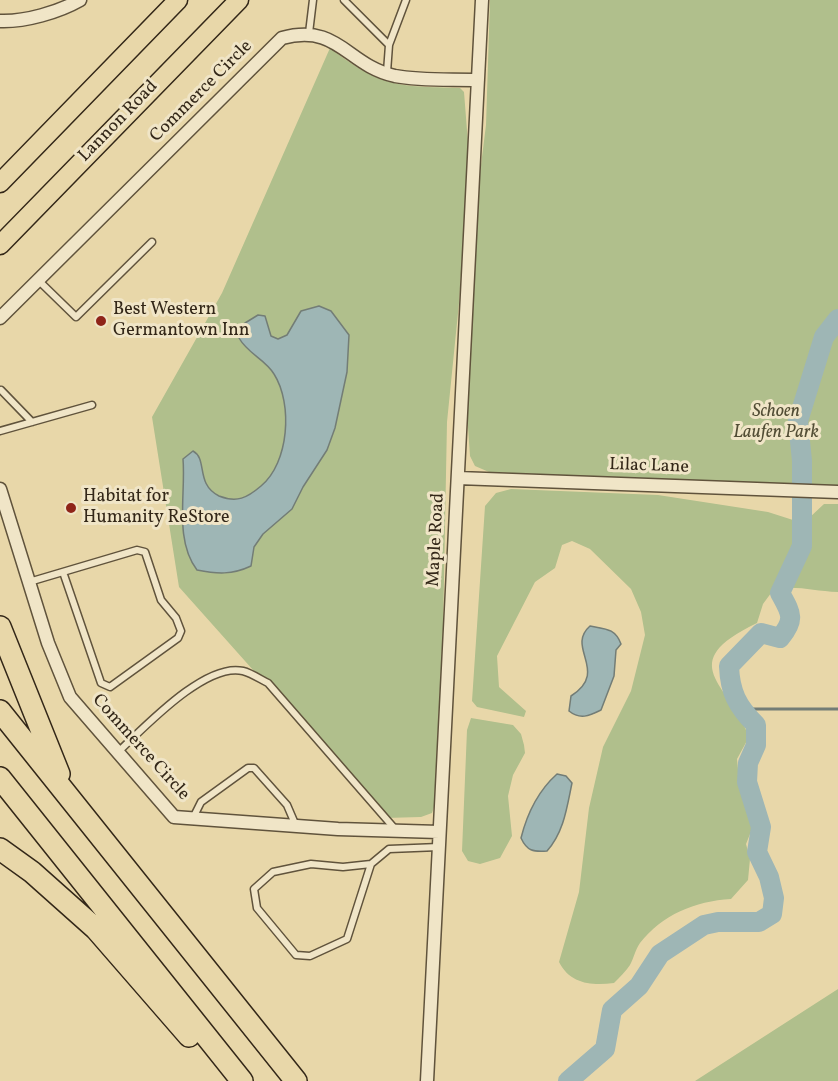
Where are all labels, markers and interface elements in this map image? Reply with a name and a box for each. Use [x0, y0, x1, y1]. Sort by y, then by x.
street label: Commerce Circle [146, 36, 258, 148]
street label: Lannon Road [75, 77, 163, 167]
place label: Best Western Germantown Inn [113, 300, 250, 342]
marker: Best Western Germantown Inn [94, 314, 108, 328]
park label: Schoen Laufen Park [733, 402, 819, 444]
street label: Lilac Lane [609, 455, 689, 479]
place label: Habitat for Humanity ReStore [83, 487, 230, 530]
street label: Maple Road [424, 492, 450, 588]
marker: Habitat for Humanity ReStore [64, 501, 78, 515]
street label: Commerce Circle [87, 690, 193, 806]

